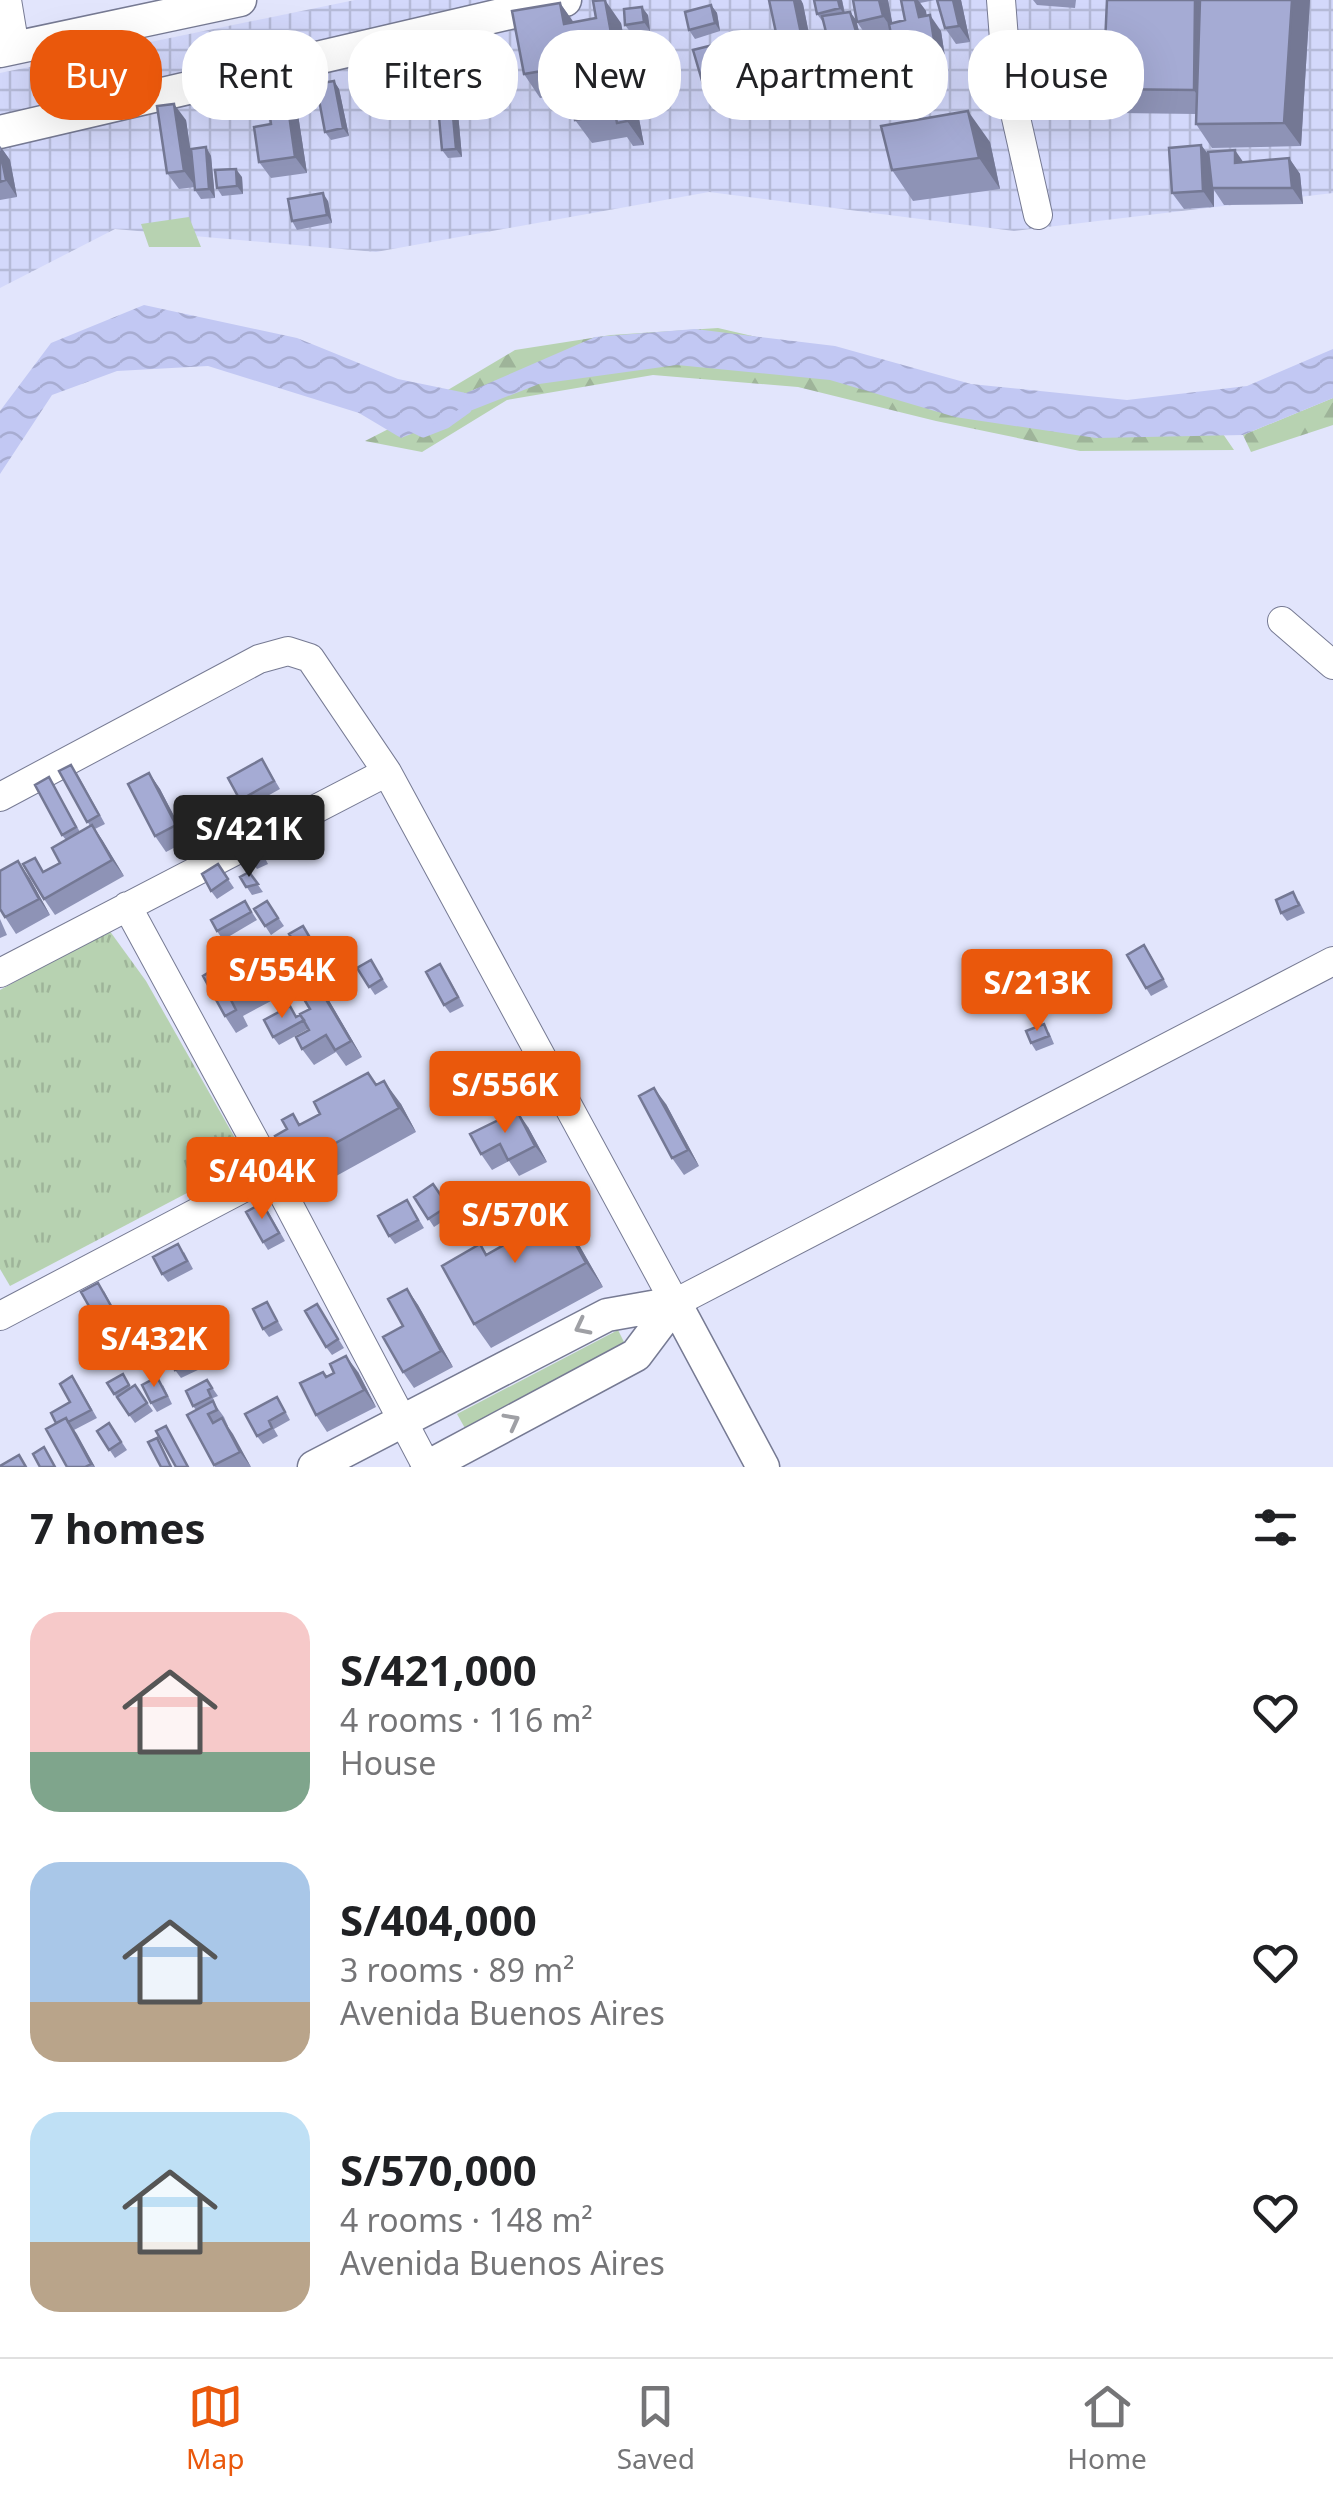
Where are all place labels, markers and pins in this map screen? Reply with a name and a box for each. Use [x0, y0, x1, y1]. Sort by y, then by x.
pin: S/421K [168, 795, 330, 880]
pin: S/554K [201, 936, 363, 1021]
pin: S/213K [956, 949, 1118, 1034]
pin: S/556K [424, 1051, 586, 1136]
pin: S/404K [181, 1137, 343, 1222]
pin: S/570K [434, 1181, 596, 1266]
pin: S/432K [73, 1305, 235, 1390]

